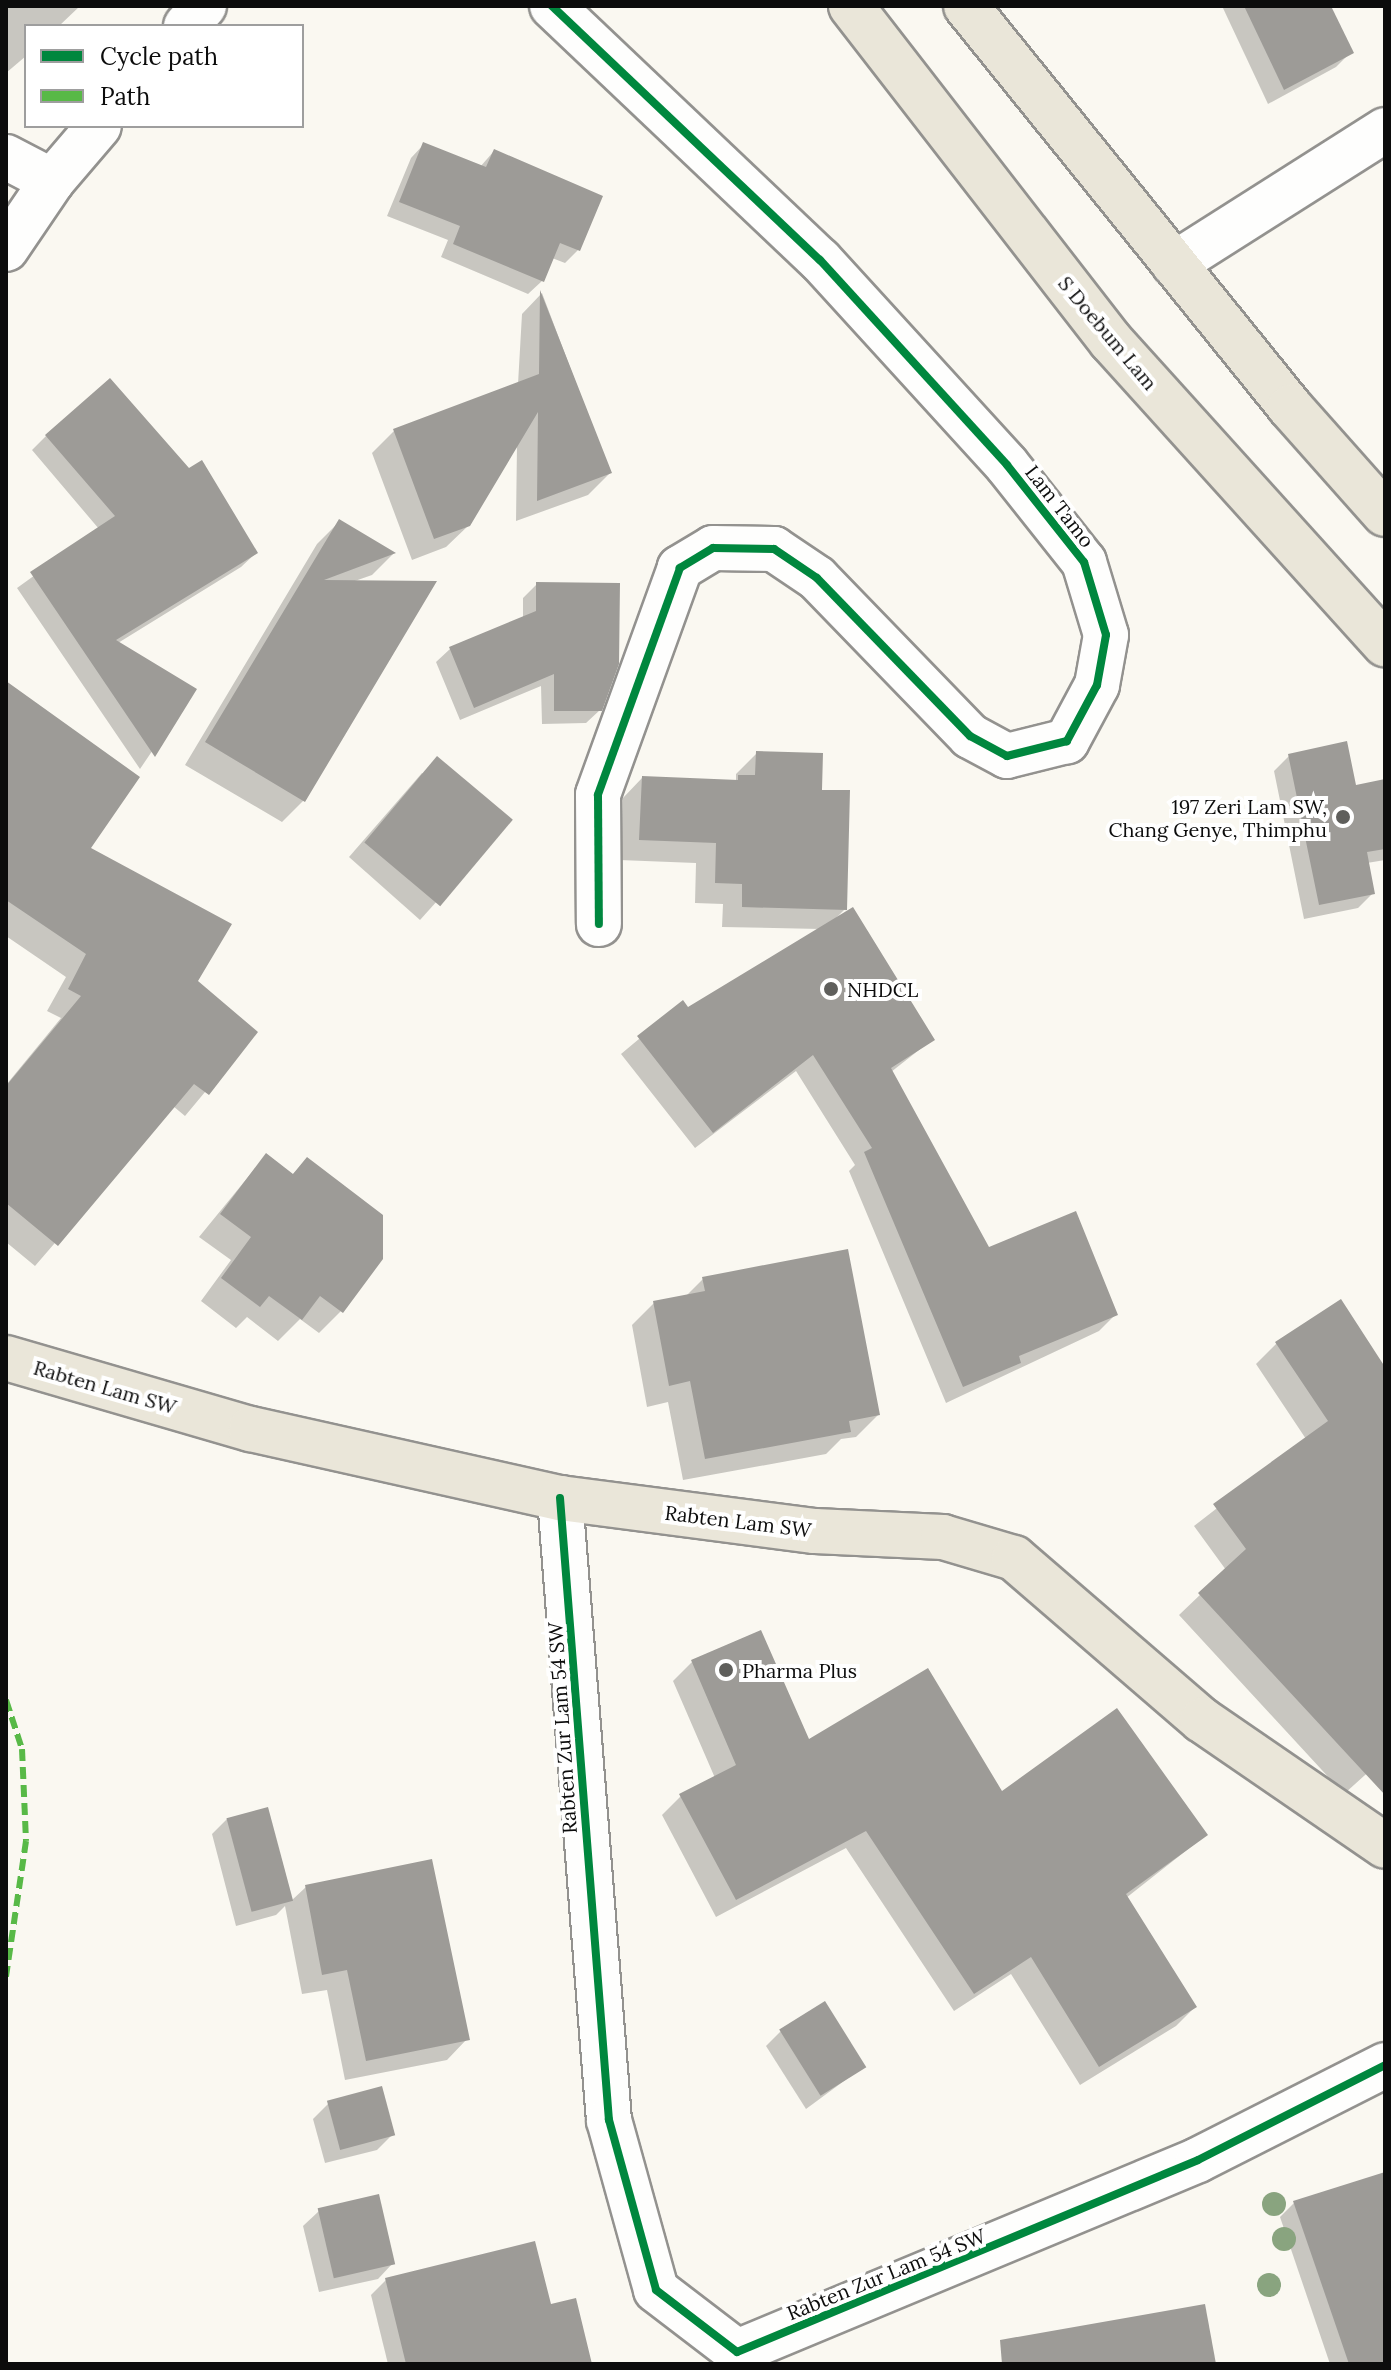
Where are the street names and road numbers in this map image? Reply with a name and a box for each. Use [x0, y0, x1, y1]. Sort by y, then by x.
street label: S Doebum Lam [1054, 271, 1162, 395]
street label: Lam Tamo [1020, 460, 1100, 552]
street label: Rabten Lam SW [31, 1355, 179, 1419]
street label: Rabten Lam SW [663, 1500, 813, 1542]
street label: Rabten Zur Lam 54 SW [543, 1621, 581, 1835]
street label: Rabten Zur Lam 54 SW [783, 2223, 989, 2325]

